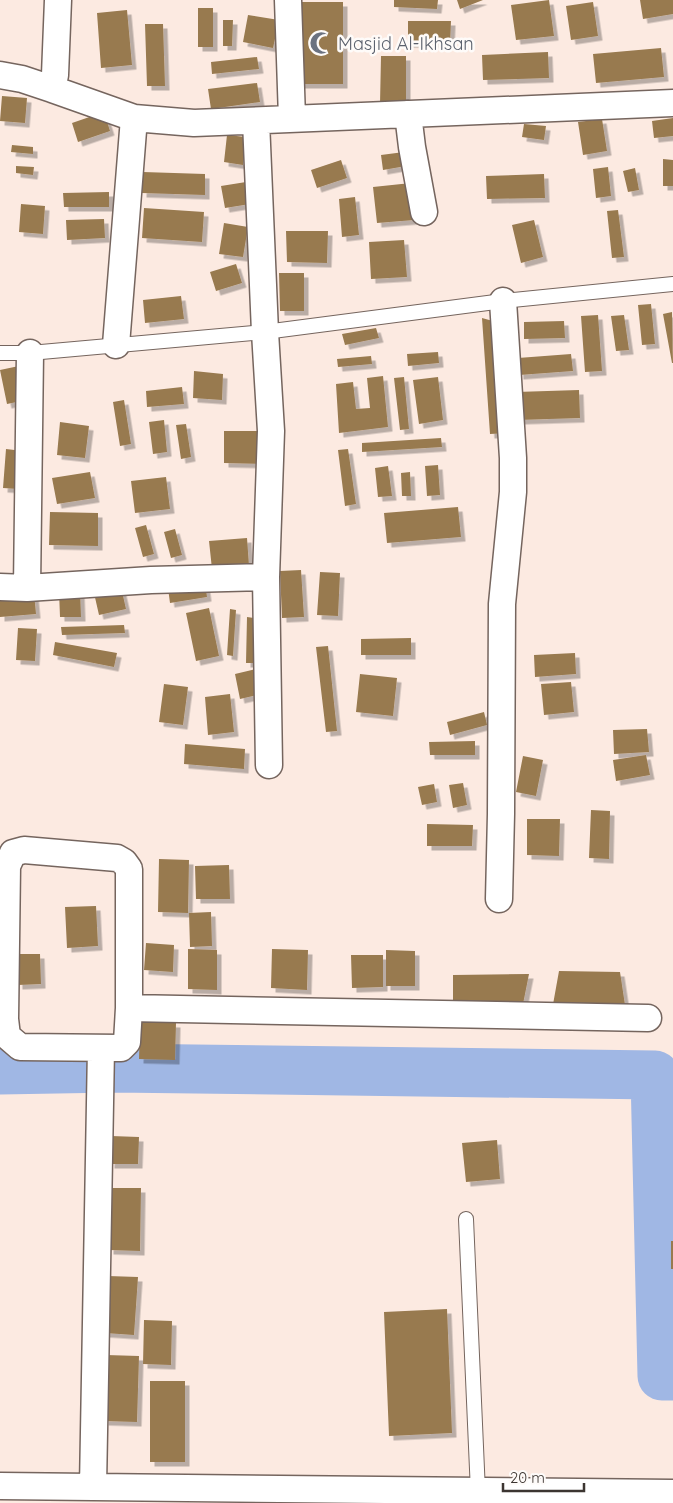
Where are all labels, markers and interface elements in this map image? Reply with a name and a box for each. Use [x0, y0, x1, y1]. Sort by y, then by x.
mosque icon: Masjid Al-Ikhsan [308, 30, 334, 56]
place label: Masjid Al-Ikhsan [338, 32, 474, 55]
scale bar [503, 1460, 584, 1492]
text: 20 m [510, 1468, 545, 1487]

